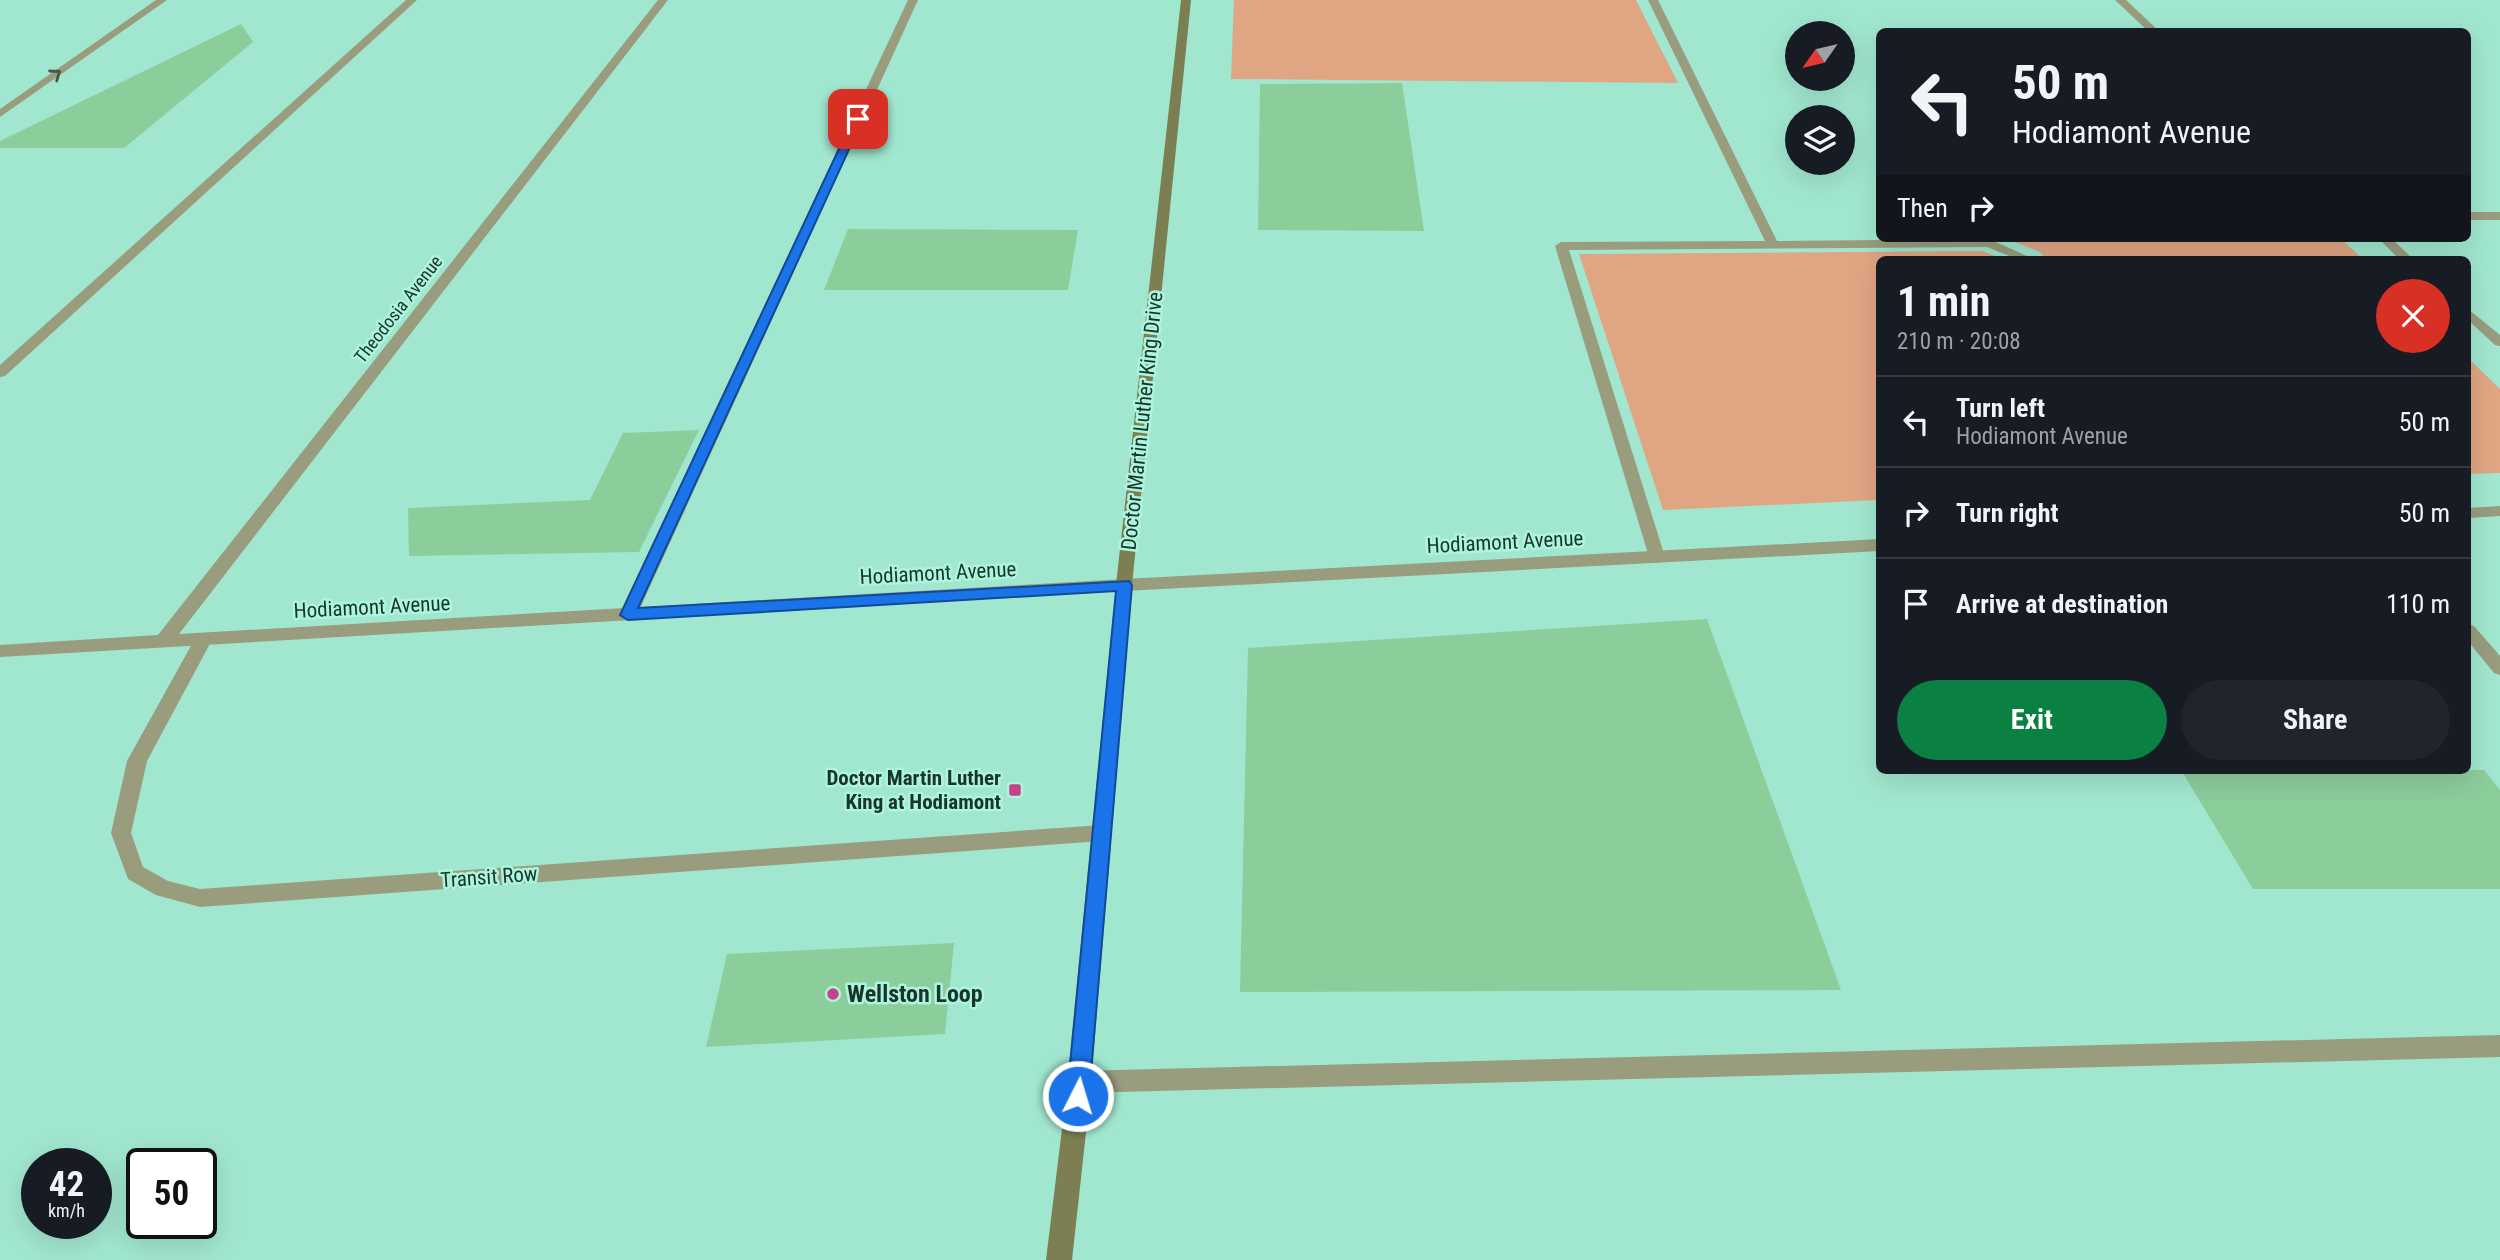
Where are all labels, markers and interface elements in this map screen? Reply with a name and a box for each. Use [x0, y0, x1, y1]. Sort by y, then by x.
north arrow [1785, 21, 1855, 91]
map controls [1785, 21, 1855, 175]
text: 50 m [2012, 54, 2109, 111]
icon: left [1897, 56, 1988, 147]
one-way arrow [48, 70, 61, 83]
pin [828, 89, 888, 149]
icon: arrive [839, 100, 877, 138]
button: layers [1785, 105, 1855, 175]
text: Hodiamont Avenue [2012, 113, 2251, 151]
icon: right [1962, 189, 2000, 227]
text: Then [1897, 193, 1948, 223]
street label: Theodosia Avenue [350, 251, 446, 367]
text: 1 min [1897, 277, 1990, 326]
button: close [2376, 279, 2450, 353]
street label: Doctor Martin Luther King Drive [1117, 291, 1168, 551]
text: 210 m · 20:08 [1897, 328, 2021, 355]
text: Turn left [1956, 393, 2045, 423]
icon: left [1897, 403, 1935, 441]
text: 50 m [2399, 407, 2450, 437]
text: Hodiamont Avenue [1956, 423, 2128, 450]
icon: right [1897, 494, 1935, 532]
text: Turn right [1956, 498, 2058, 528]
text: 50 m [2399, 498, 2450, 528]
street label: Hodiamont Avenue [1426, 526, 1584, 558]
street label: Hodiamont Avenue [859, 557, 1017, 589]
icon: arrive [1897, 585, 1935, 623]
text: Arrive at destination [1956, 589, 2168, 619]
text: 110 m [2386, 589, 2450, 619]
street label: Hodiamont Avenue [293, 591, 451, 623]
button: Exit [1897, 680, 2167, 760]
button: Share [2181, 680, 2450, 760]
place label: Doctor Martin Luther King at Hodiamont [826, 766, 1001, 814]
marker: Doctor Martin Luther King at Hodiamont [1007, 782, 1023, 798]
street label: Transit Row [440, 862, 539, 892]
place label: Wellston Loop [847, 980, 983, 1008]
marker: Wellston Loop [825, 986, 841, 1002]
position arrow [1041, 1059, 1115, 1133]
speed limit sign: 50 [126, 1148, 217, 1239]
text: 42 [49, 1164, 84, 1205]
text: km/h [48, 1200, 85, 1221]

